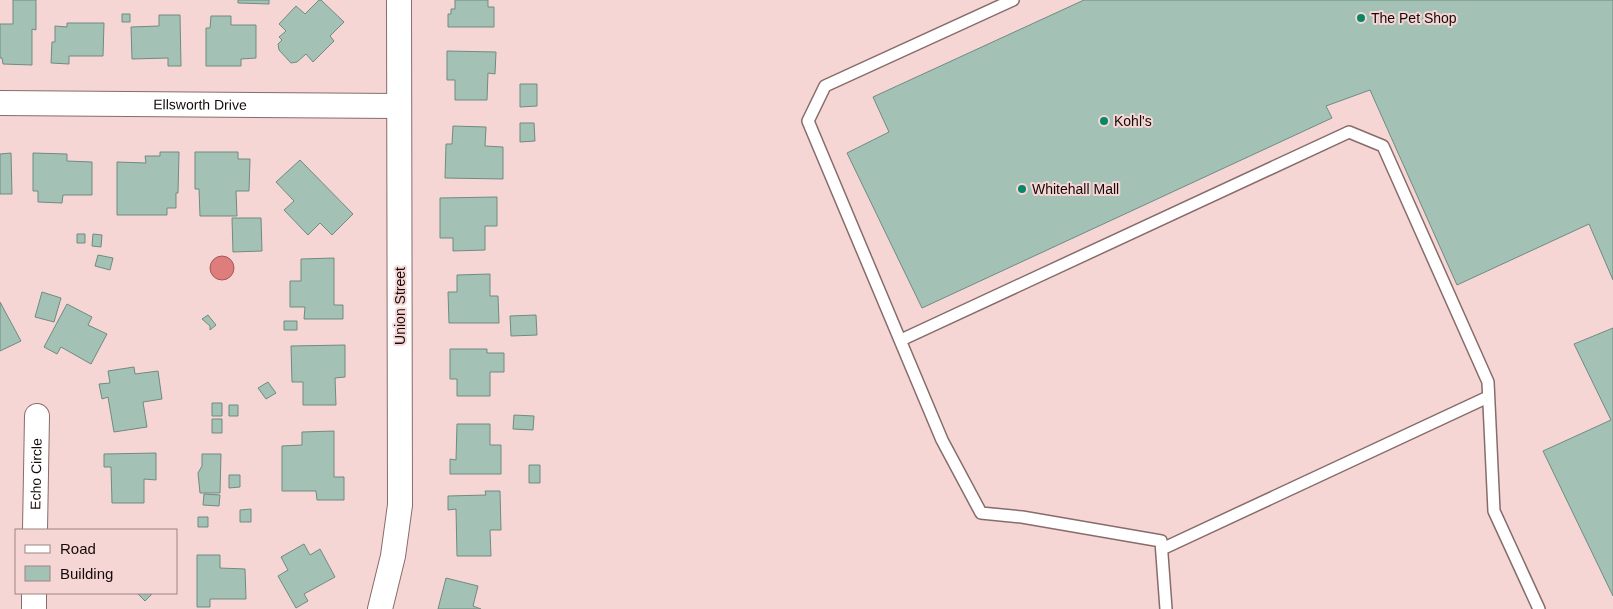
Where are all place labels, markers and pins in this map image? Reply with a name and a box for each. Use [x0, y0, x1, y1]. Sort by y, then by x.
place label: The Pet Shop [1371, 10, 1457, 26]
marker: The Pet Shop [1355, 12, 1367, 24]
place label: Kohl's [1114, 113, 1152, 129]
marker: Kohl's [1098, 115, 1110, 127]
place label: Whitehall Mall [1032, 181, 1119, 197]
marker: Whitehall Mall [1016, 183, 1028, 195]

